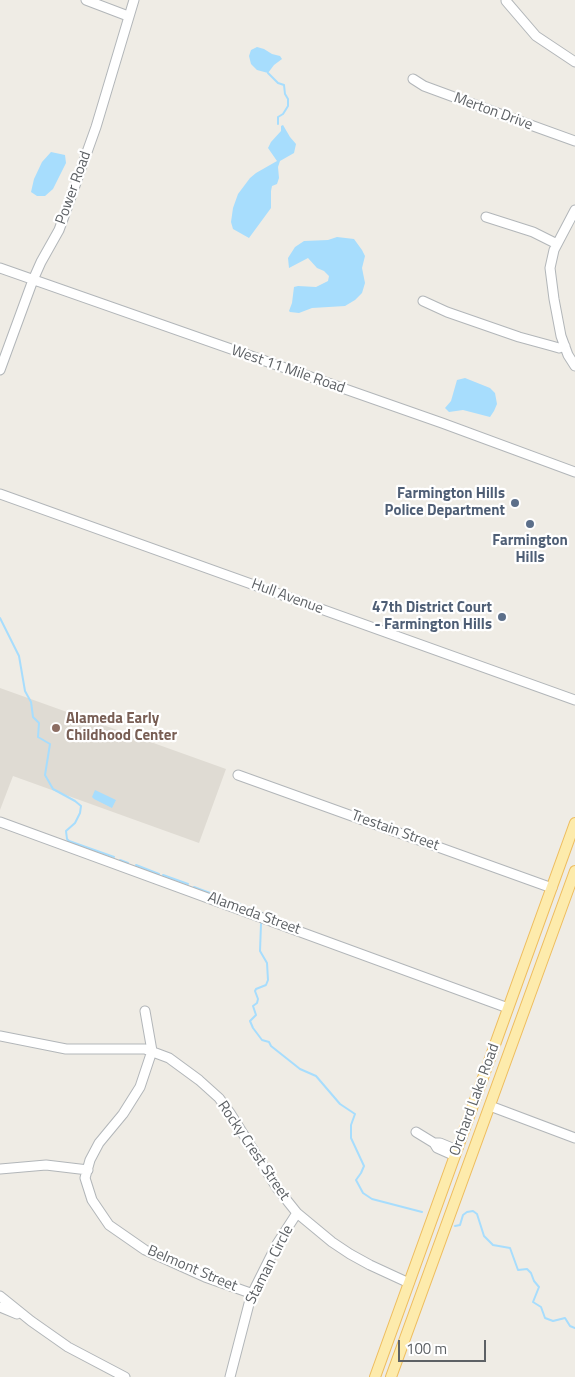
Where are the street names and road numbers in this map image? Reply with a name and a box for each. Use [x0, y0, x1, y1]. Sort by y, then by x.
street label: Merton Drive [451, 89, 535, 135]
street label: Power Road [52, 149, 96, 227]
street label: West 11 Mile Road [229, 342, 347, 398]
street label: Hull Avenue [249, 576, 325, 618]
street label: Trestain Street [349, 807, 441, 855]
street label: Alameda Street [205, 889, 303, 939]
street label: Orchard Lake Road [446, 1041, 504, 1159]
street label: Rocky Crest Street [213, 1098, 293, 1204]
street label: Staman Circle [242, 1222, 298, 1308]
street label: Belmont Street [144, 1242, 240, 1296]

